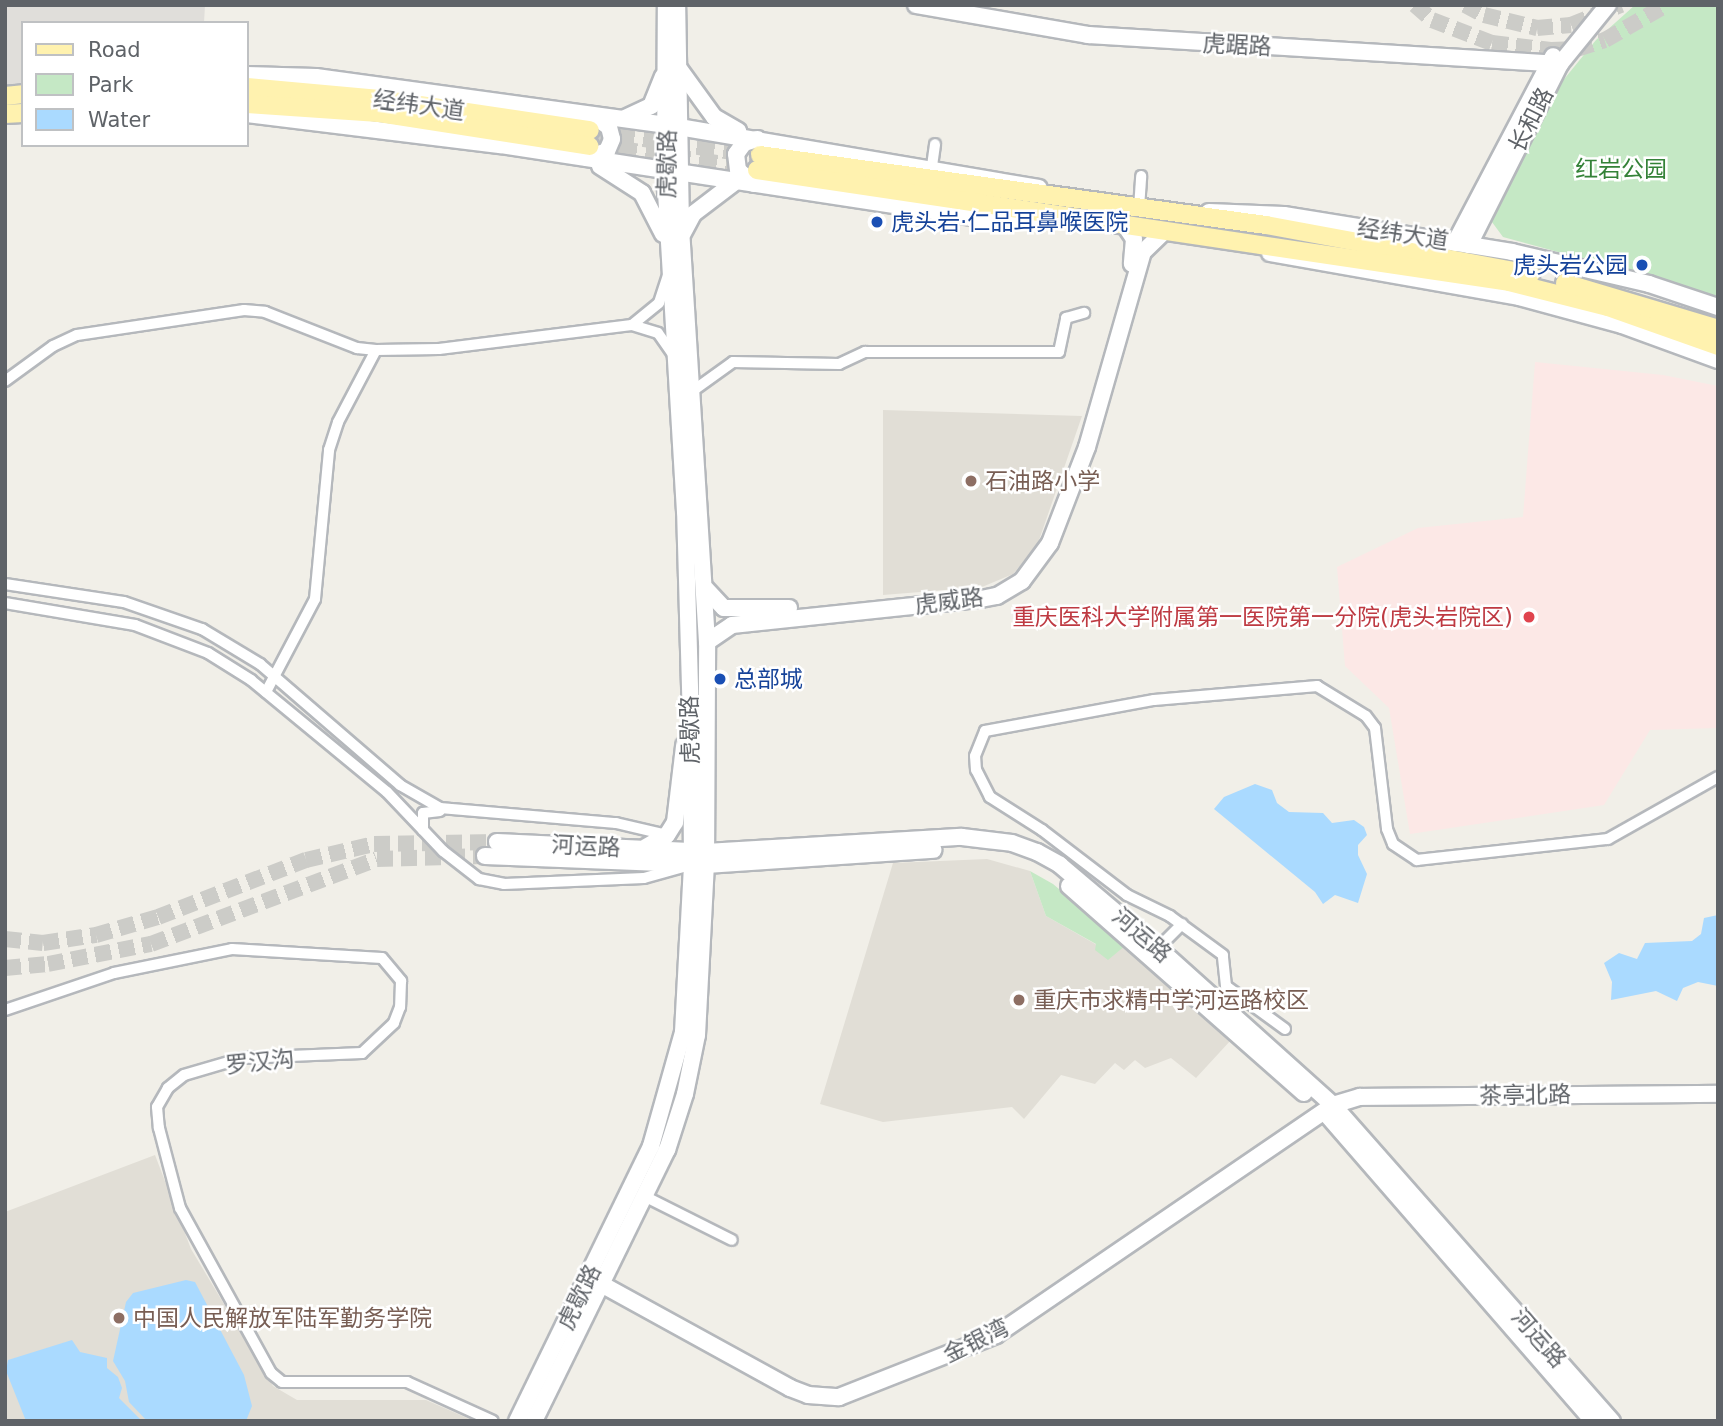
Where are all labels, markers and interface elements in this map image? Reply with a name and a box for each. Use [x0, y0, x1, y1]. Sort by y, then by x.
legend [21, 21, 248, 147]
street label: 虎踞路 [1202, 29, 1272, 61]
text: Road [88, 38, 141, 62]
text: Park [88, 73, 133, 97]
street label: 长和路 [1503, 83, 1559, 157]
street label: 经纬大道 [372, 85, 466, 125]
text: Water [88, 108, 150, 132]
street label: 虎歇路 [653, 129, 681, 199]
park label: 红岩公园 [1575, 155, 1667, 183]
place label: 虎头岩‧仁品耳鼻喉医院 [891, 208, 1128, 236]
street label: 经纬大道 [1355, 213, 1451, 255]
marker: 虎头岩‧仁品耳鼻喉医院 [869, 214, 885, 230]
place label: 虎头岩公园 [1513, 251, 1628, 279]
marker: 虎头岩公园 [1634, 257, 1650, 273]
place label: 石油路小学 [985, 467, 1100, 495]
marker: 石油路小学 [963, 473, 979, 489]
street label: 虎威路 [913, 583, 985, 619]
place label: 重庆医科大学附属第一医院第一分院(虎头岩院区) [1012, 603, 1513, 631]
marker: 重庆医科大学附属第一医院第一分院(虎头岩院区) [1519, 607, 1539, 627]
place label: 总部城 [734, 665, 803, 693]
marker: 总部城 [712, 671, 728, 687]
street label: 虎歇路 [676, 695, 704, 765]
street label: 河运路 [551, 830, 621, 862]
street label: 河运路 [1107, 902, 1177, 968]
place label: 重庆市求精中学河运路校区 [1033, 986, 1309, 1014]
marker: 重庆市求精中学河运路校区 [1011, 992, 1027, 1008]
street label: 罗汉沟 [224, 1045, 296, 1079]
street label: 茶亭北路 [1479, 1080, 1571, 1110]
street label: 虎歇路 [551, 1260, 607, 1334]
street label: 河运路 [1506, 1303, 1572, 1373]
place label: 中国人民解放军陆军勤务学院 [133, 1304, 432, 1332]
marker: 中国人民解放军陆军勤务学院 [111, 1310, 127, 1326]
street label: 金银湾 [939, 1313, 1013, 1369]

